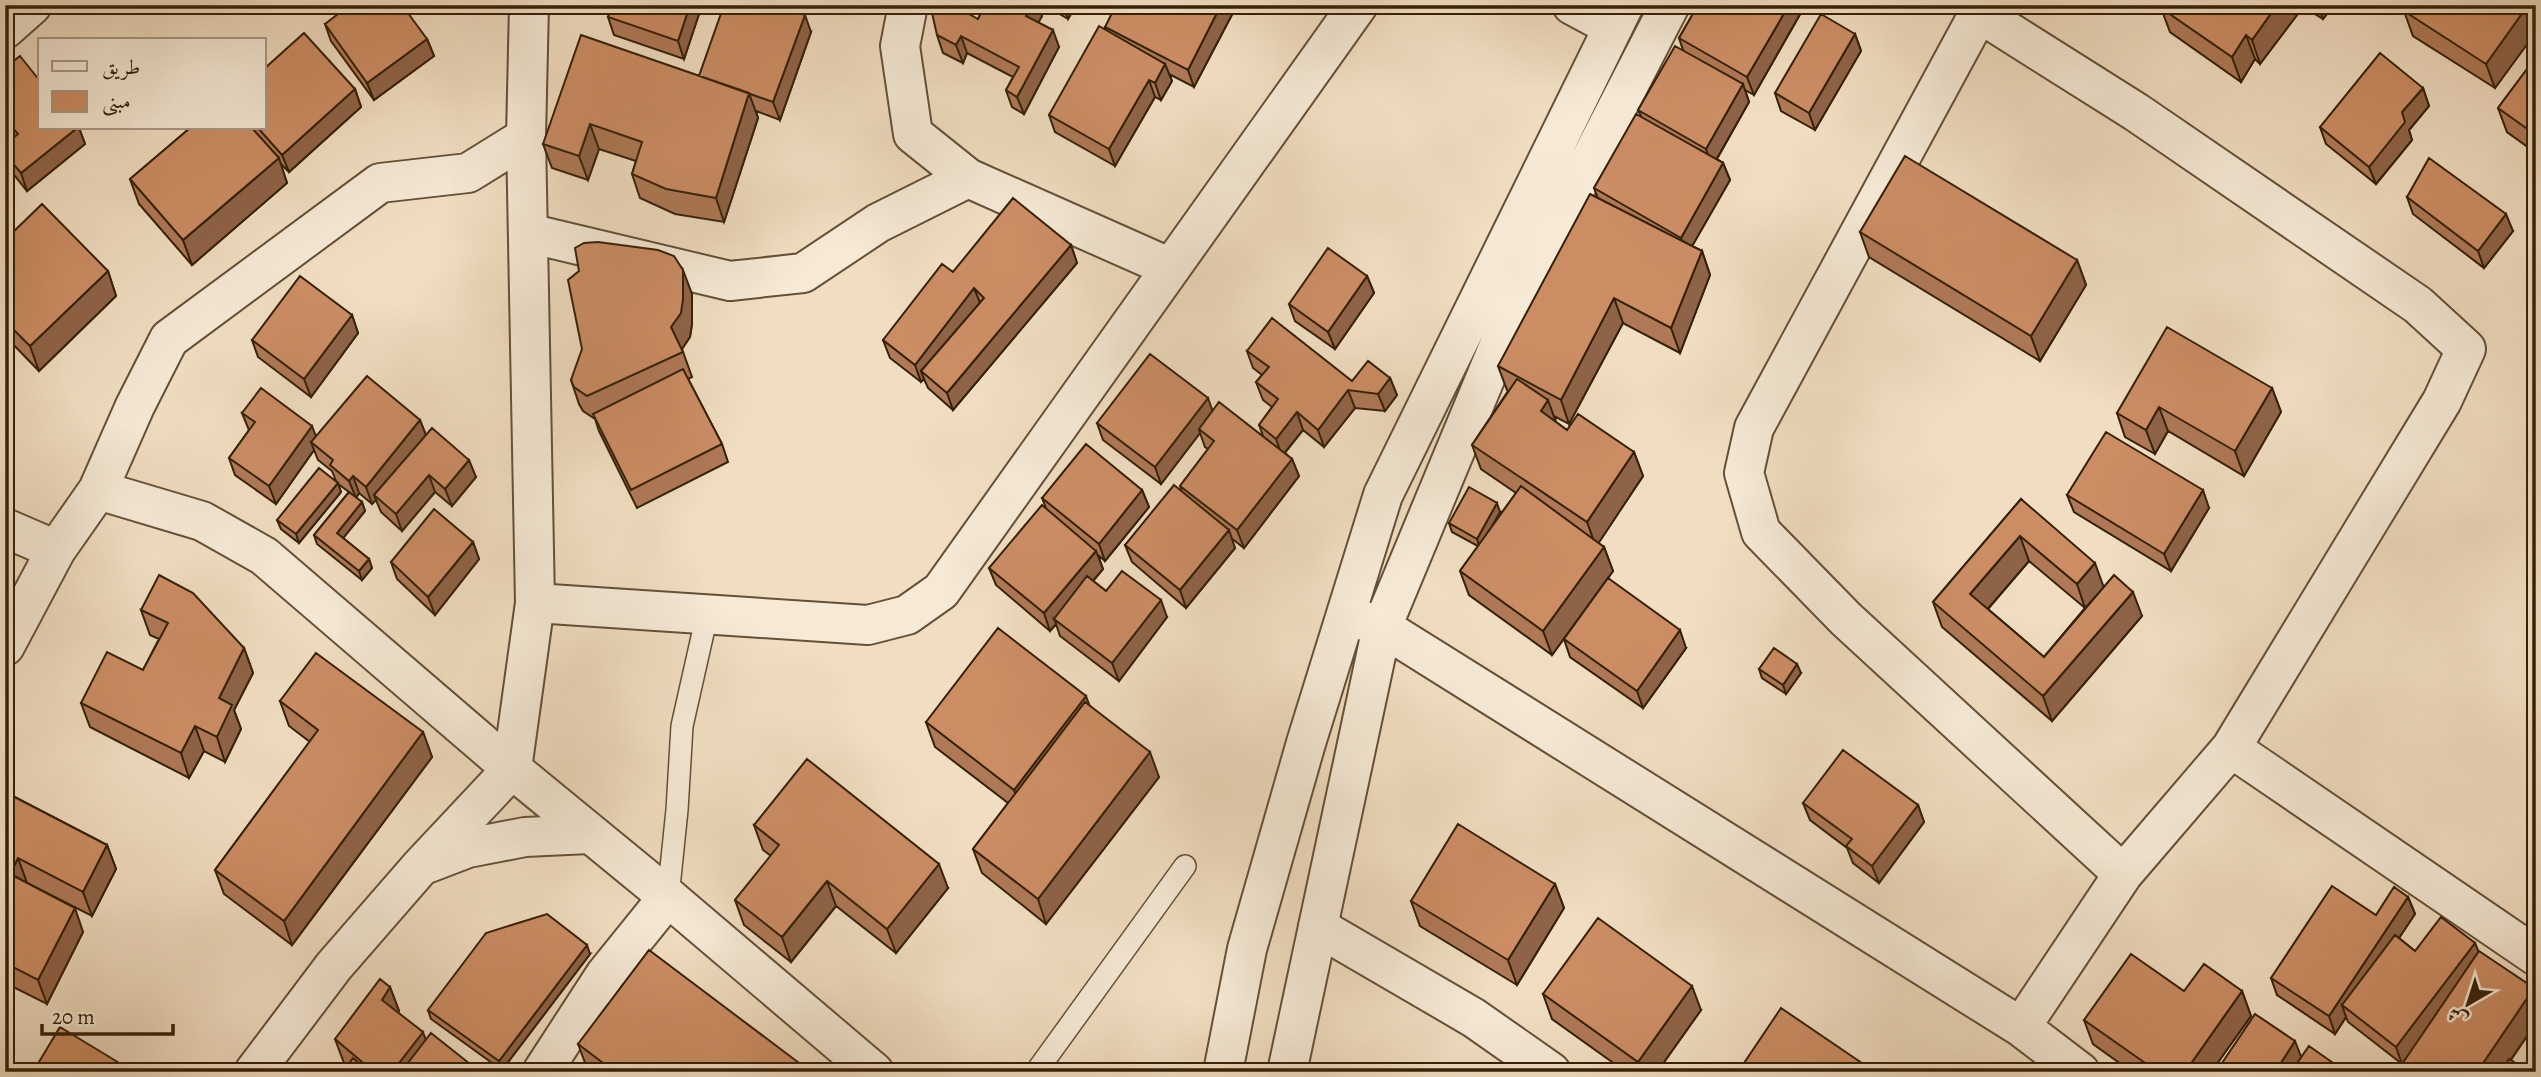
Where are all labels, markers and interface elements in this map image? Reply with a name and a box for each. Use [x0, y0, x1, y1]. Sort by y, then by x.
legend [38, 38, 266, 130]
text: طريق [102, 53, 140, 81]
text: مبنى [102, 87, 131, 116]
north arrow [2432, 968, 2502, 1038]
scale bar [42, 993, 173, 1037]
text: ش [2442, 1000, 2473, 1032]
text: 20 m [52, 1003, 95, 1031]

